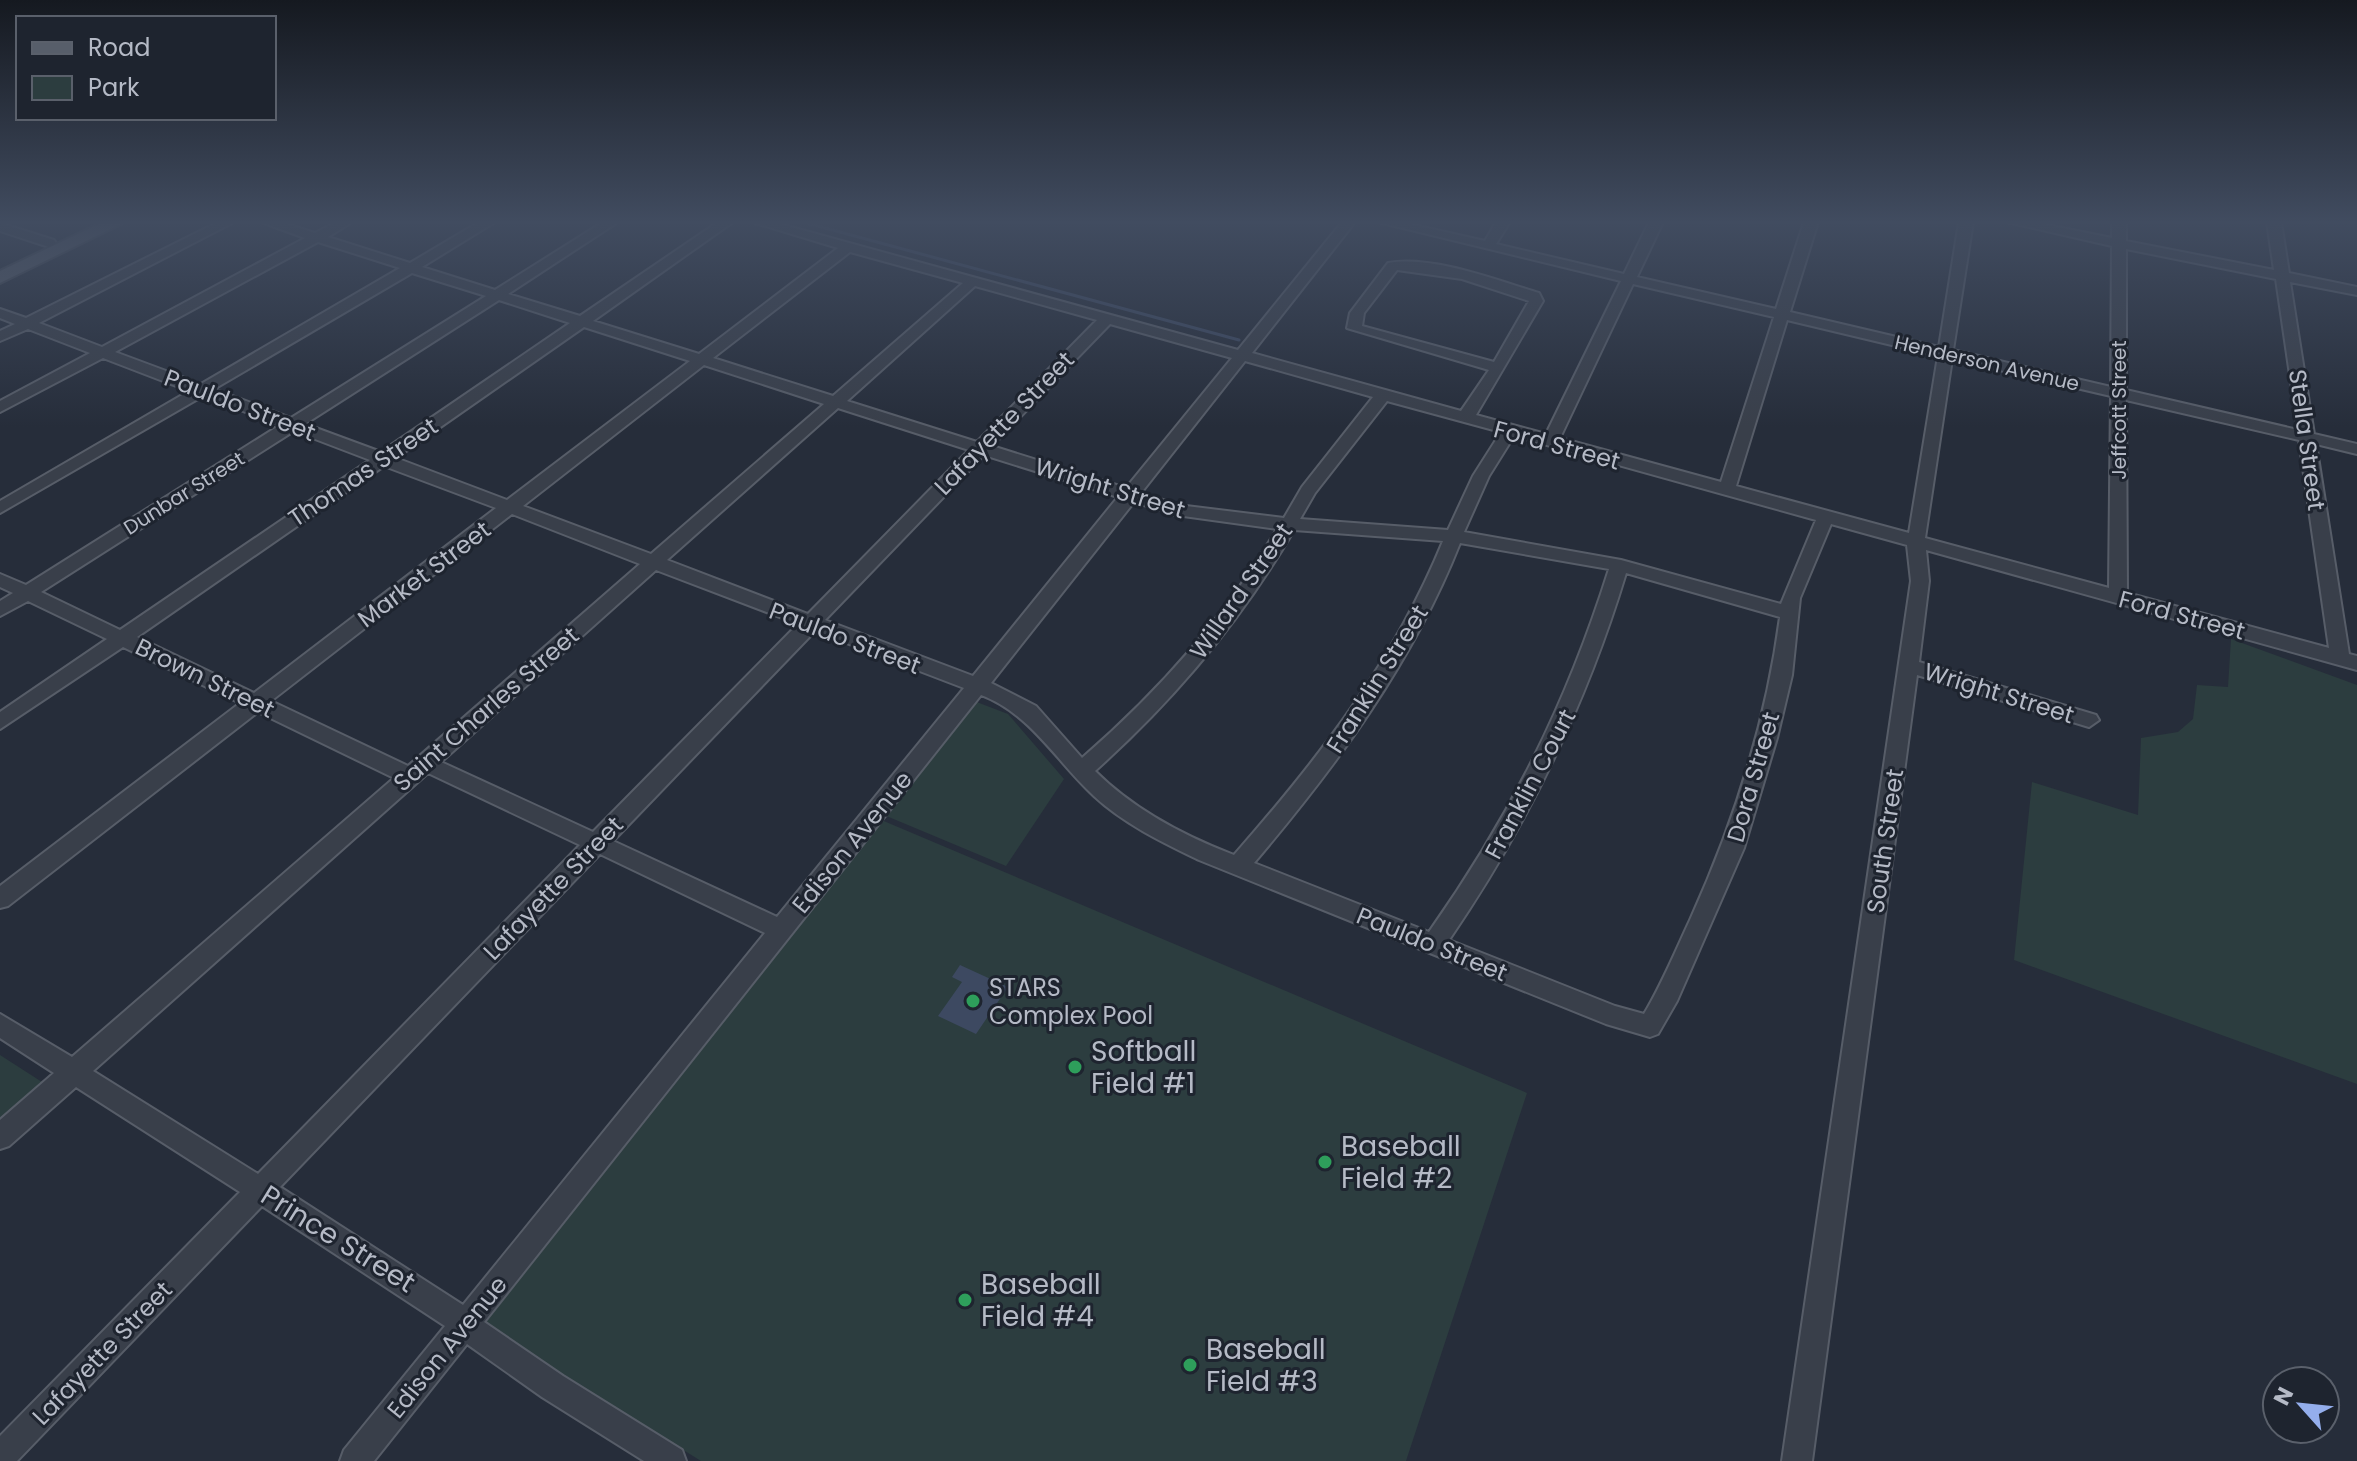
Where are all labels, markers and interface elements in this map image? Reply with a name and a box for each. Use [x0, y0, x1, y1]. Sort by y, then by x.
legend [16, 16, 276, 120]
text: Road [88, 31, 150, 64]
text: Park [88, 71, 140, 104]
street label: Henderson Avenue [1892, 328, 2082, 398]
street label: Jeffcott Street [2105, 340, 2133, 480]
street label: Lafayette Street [927, 344, 1081, 502]
street label: Pauldo Street [160, 361, 320, 449]
street label: Stella Street [2281, 367, 2333, 513]
street label: Thomas Street [282, 410, 444, 534]
street label: Ford Street [1490, 412, 1624, 478]
street label: Dunbar Street [118, 445, 250, 541]
street label: Wright Street [1031, 450, 1189, 526]
street label: Market Street [351, 513, 497, 635]
street label: Willard Street [1182, 516, 1300, 666]
street label: Ford Street [2115, 582, 2249, 648]
street label: Pauldo Street [765, 594, 925, 682]
street label: Franklin Street [1318, 599, 1436, 759]
street label: Saint Charles Street [386, 619, 586, 799]
street label: Brown Street [130, 630, 280, 726]
street label: Wright Street [1920, 655, 2078, 731]
street label: Franklin Court [1477, 703, 1583, 865]
street label: Dora Street [1719, 708, 1787, 846]
street label: Edison Avenue [784, 764, 920, 920]
street label: South Street [1859, 767, 1911, 915]
street label: Lafayette Street [476, 809, 630, 967]
street label: Pauldo Street [1352, 899, 1512, 989]
place label: STARS Complex Pool [989, 971, 1153, 1032]
marker: STARS Complex Pool [964, 992, 982, 1010]
place label: Softball Field #1 [1091, 1032, 1196, 1103]
marker: Softball Field #1 [1066, 1058, 1084, 1076]
place label: Baseball Field #2 [1341, 1127, 1461, 1198]
marker: Baseball Field #2 [1316, 1153, 1334, 1171]
street label: Prince Street [253, 1176, 423, 1302]
place label: Baseball Field #4 [981, 1265, 1101, 1336]
street label: Edison Avenue [379, 1269, 515, 1425]
street label: Lafayette Street [25, 1274, 179, 1432]
marker: Baseball Field #4 [956, 1291, 974, 1309]
place label: Baseball Field #3 [1206, 1330, 1326, 1401]
marker: Baseball Field #3 [1181, 1356, 1199, 1374]
north arrow [2261, 1365, 2341, 1445]
text: N [2266, 1382, 2301, 1411]

